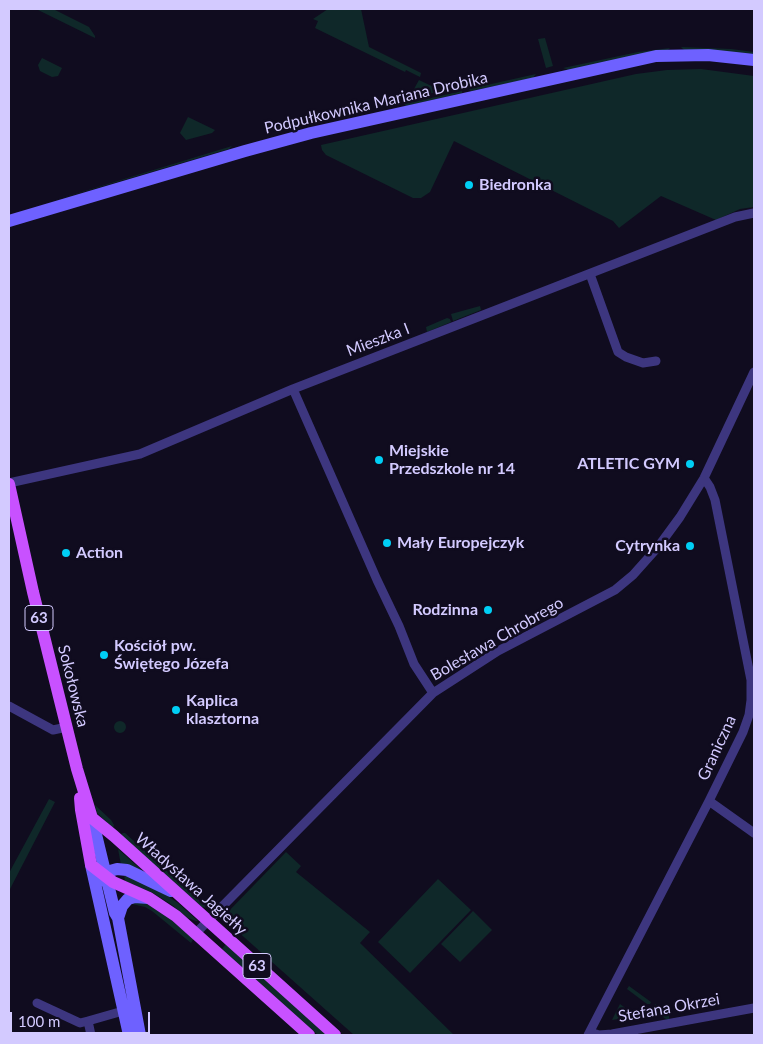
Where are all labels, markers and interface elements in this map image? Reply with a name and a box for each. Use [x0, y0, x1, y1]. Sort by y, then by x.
street label: Podpułkownika Mariana Drobika [262, 68, 490, 138]
place label: Biedronka [479, 175, 552, 195]
marker: Biedronka [463, 179, 475, 191]
street label: Mieszka I [344, 319, 412, 361]
place label: Miejskie Przedszkole nr 14 [389, 441, 515, 479]
marker: Miejskie Przedszkole nr 14 [373, 454, 385, 466]
place label: ATLETIC GYM [577, 454, 680, 474]
marker: ATLETIC GYM [684, 458, 696, 470]
place label: Mały Europejczyk [397, 533, 524, 553]
place label: Cytrynka [615, 536, 680, 556]
marker: Mały Europejczyk [381, 537, 393, 549]
marker: Cytrynka [684, 540, 696, 552]
place label: Action [76, 543, 123, 563]
marker: Action [60, 547, 72, 559]
street label: Bolesława Chrobrego [427, 593, 567, 685]
place label: Rodzinna [412, 600, 478, 620]
marker: Rodzinna [482, 604, 494, 616]
road number: 63 [25, 606, 53, 630]
place label: Kościół pw. Świętego Józefa [114, 636, 229, 674]
street label: Sokołowska [54, 643, 92, 729]
marker: Kościół pw. Świętego Józefa [98, 649, 110, 661]
place label: Kaplica klasztorna [186, 691, 259, 729]
marker: Kaplica klasztorna [170, 704, 182, 716]
street label: Graniczna [694, 712, 740, 784]
street label: Władysława Jagiełły [131, 829, 251, 939]
road number: 63 [243, 954, 271, 978]
street label: Stefana Okrzei [617, 990, 721, 1026]
scale bar [12, 1002, 152, 1034]
text: 100 m [18, 1012, 60, 1030]

